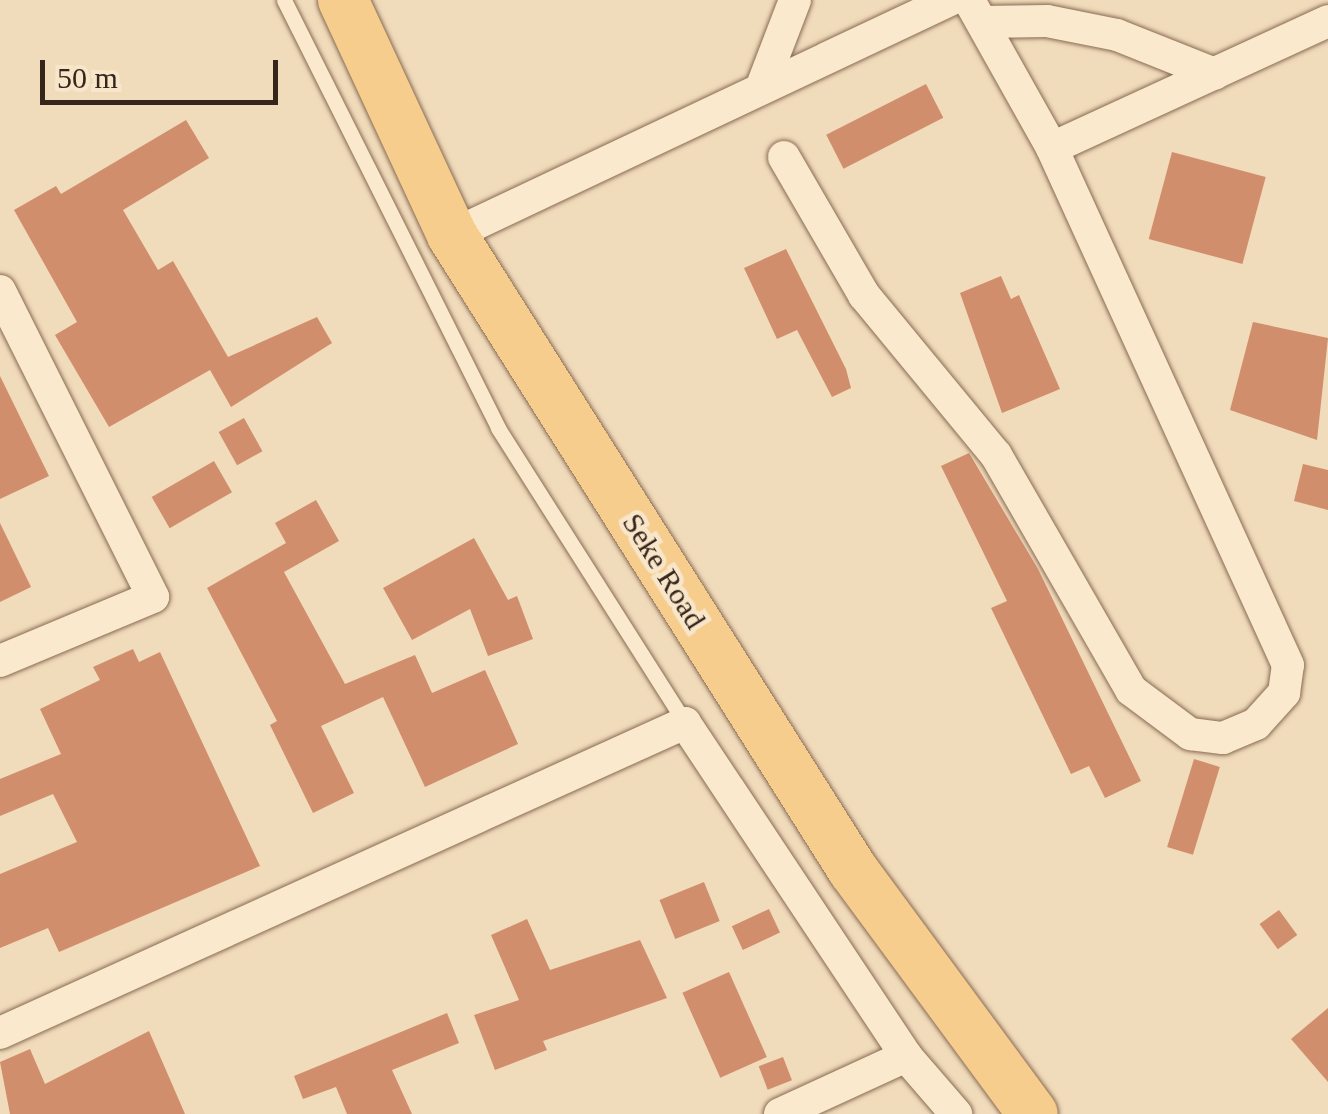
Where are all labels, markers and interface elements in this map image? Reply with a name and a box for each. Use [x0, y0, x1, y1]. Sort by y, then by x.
scale bar [45, 40, 282, 102]
text: 50 m [57, 61, 118, 94]
street label: Seke Road [615, 507, 713, 635]

